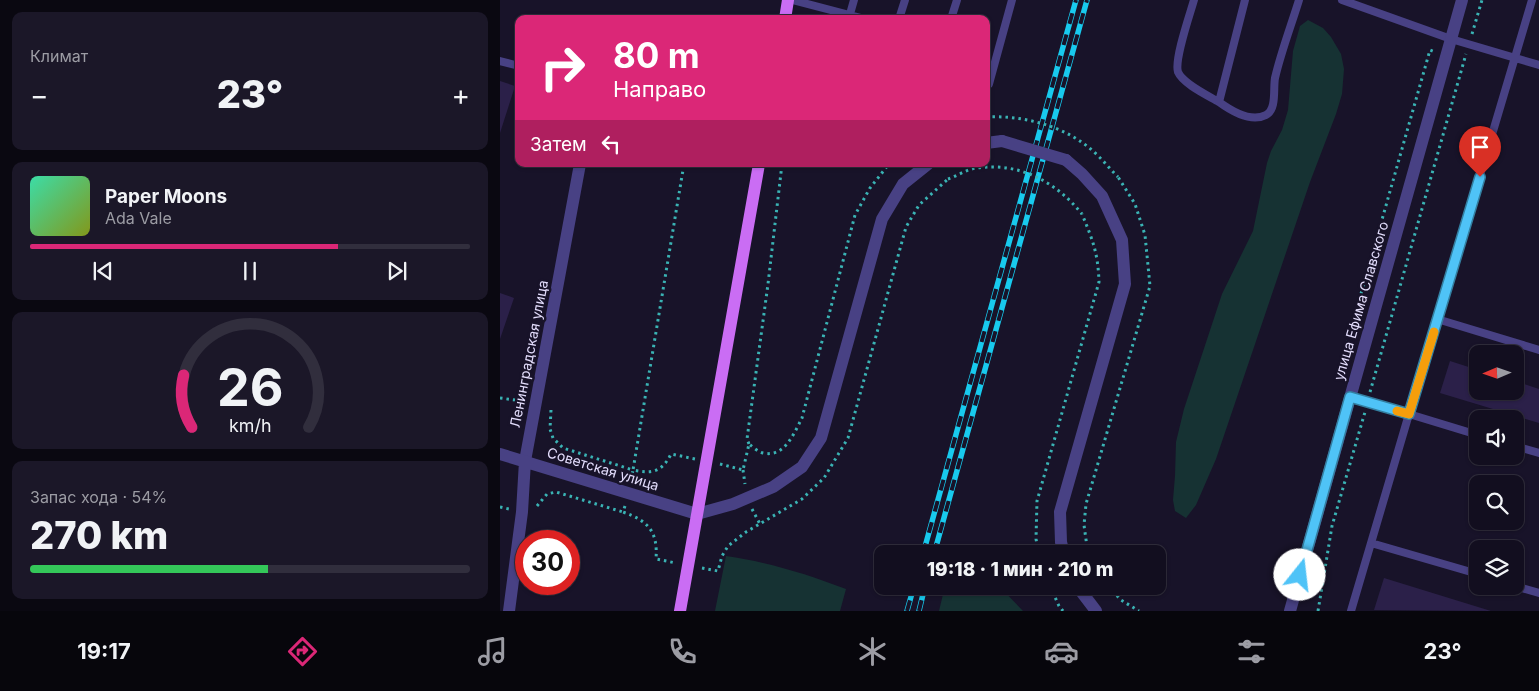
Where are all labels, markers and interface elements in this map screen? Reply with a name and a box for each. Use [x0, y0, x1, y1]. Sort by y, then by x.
text: 80 m [613, 34, 700, 76]
icon: right [530, 35, 595, 100]
text: Климат [30, 46, 88, 66]
text: 23° [217, 71, 283, 117]
text: Направо [613, 76, 706, 102]
text: − [30, 78, 49, 112]
text: + [451, 78, 470, 112]
pin [1459, 126, 1501, 177]
icon: left [597, 130, 625, 158]
text: Затем [530, 133, 587, 156]
icon: arrive [1466, 133, 1494, 161]
text: Paper Moons [105, 185, 227, 208]
text: Ada Vale [105, 208, 172, 228]
street label: улица Ефима Славского [1330, 219, 1391, 382]
icon: previous [89, 257, 117, 285]
icon: pause [236, 257, 264, 285]
icon: next [383, 257, 411, 285]
street label: Ленинградская улица [506, 279, 551, 429]
north arrow [1469, 345, 1524, 400]
map controls [1469, 345, 1524, 595]
text: 26 [217, 356, 283, 419]
button: sound [1469, 410, 1524, 465]
text: km/h [229, 415, 271, 436]
street label: Советская улица [545, 443, 661, 494]
button: search [1469, 475, 1524, 530]
text: Запас хода · 54% [30, 487, 167, 507]
text: 270 km [30, 512, 168, 558]
speed limit sign: 30 [515, 530, 580, 595]
button: layers [1469, 540, 1524, 595]
position arrow [1273, 548, 1325, 600]
text: 19:18 · 1 мин · 210 m [927, 558, 1113, 581]
icon: directions [285, 634, 320, 669]
icon: music [475, 634, 510, 669]
icon: phone [665, 634, 700, 669]
icon: climate [855, 634, 890, 669]
icon: car [1044, 634, 1079, 669]
icon: filters [1234, 634, 1269, 669]
text: 19:17 [77, 638, 131, 664]
text: 23° [1424, 638, 1462, 664]

